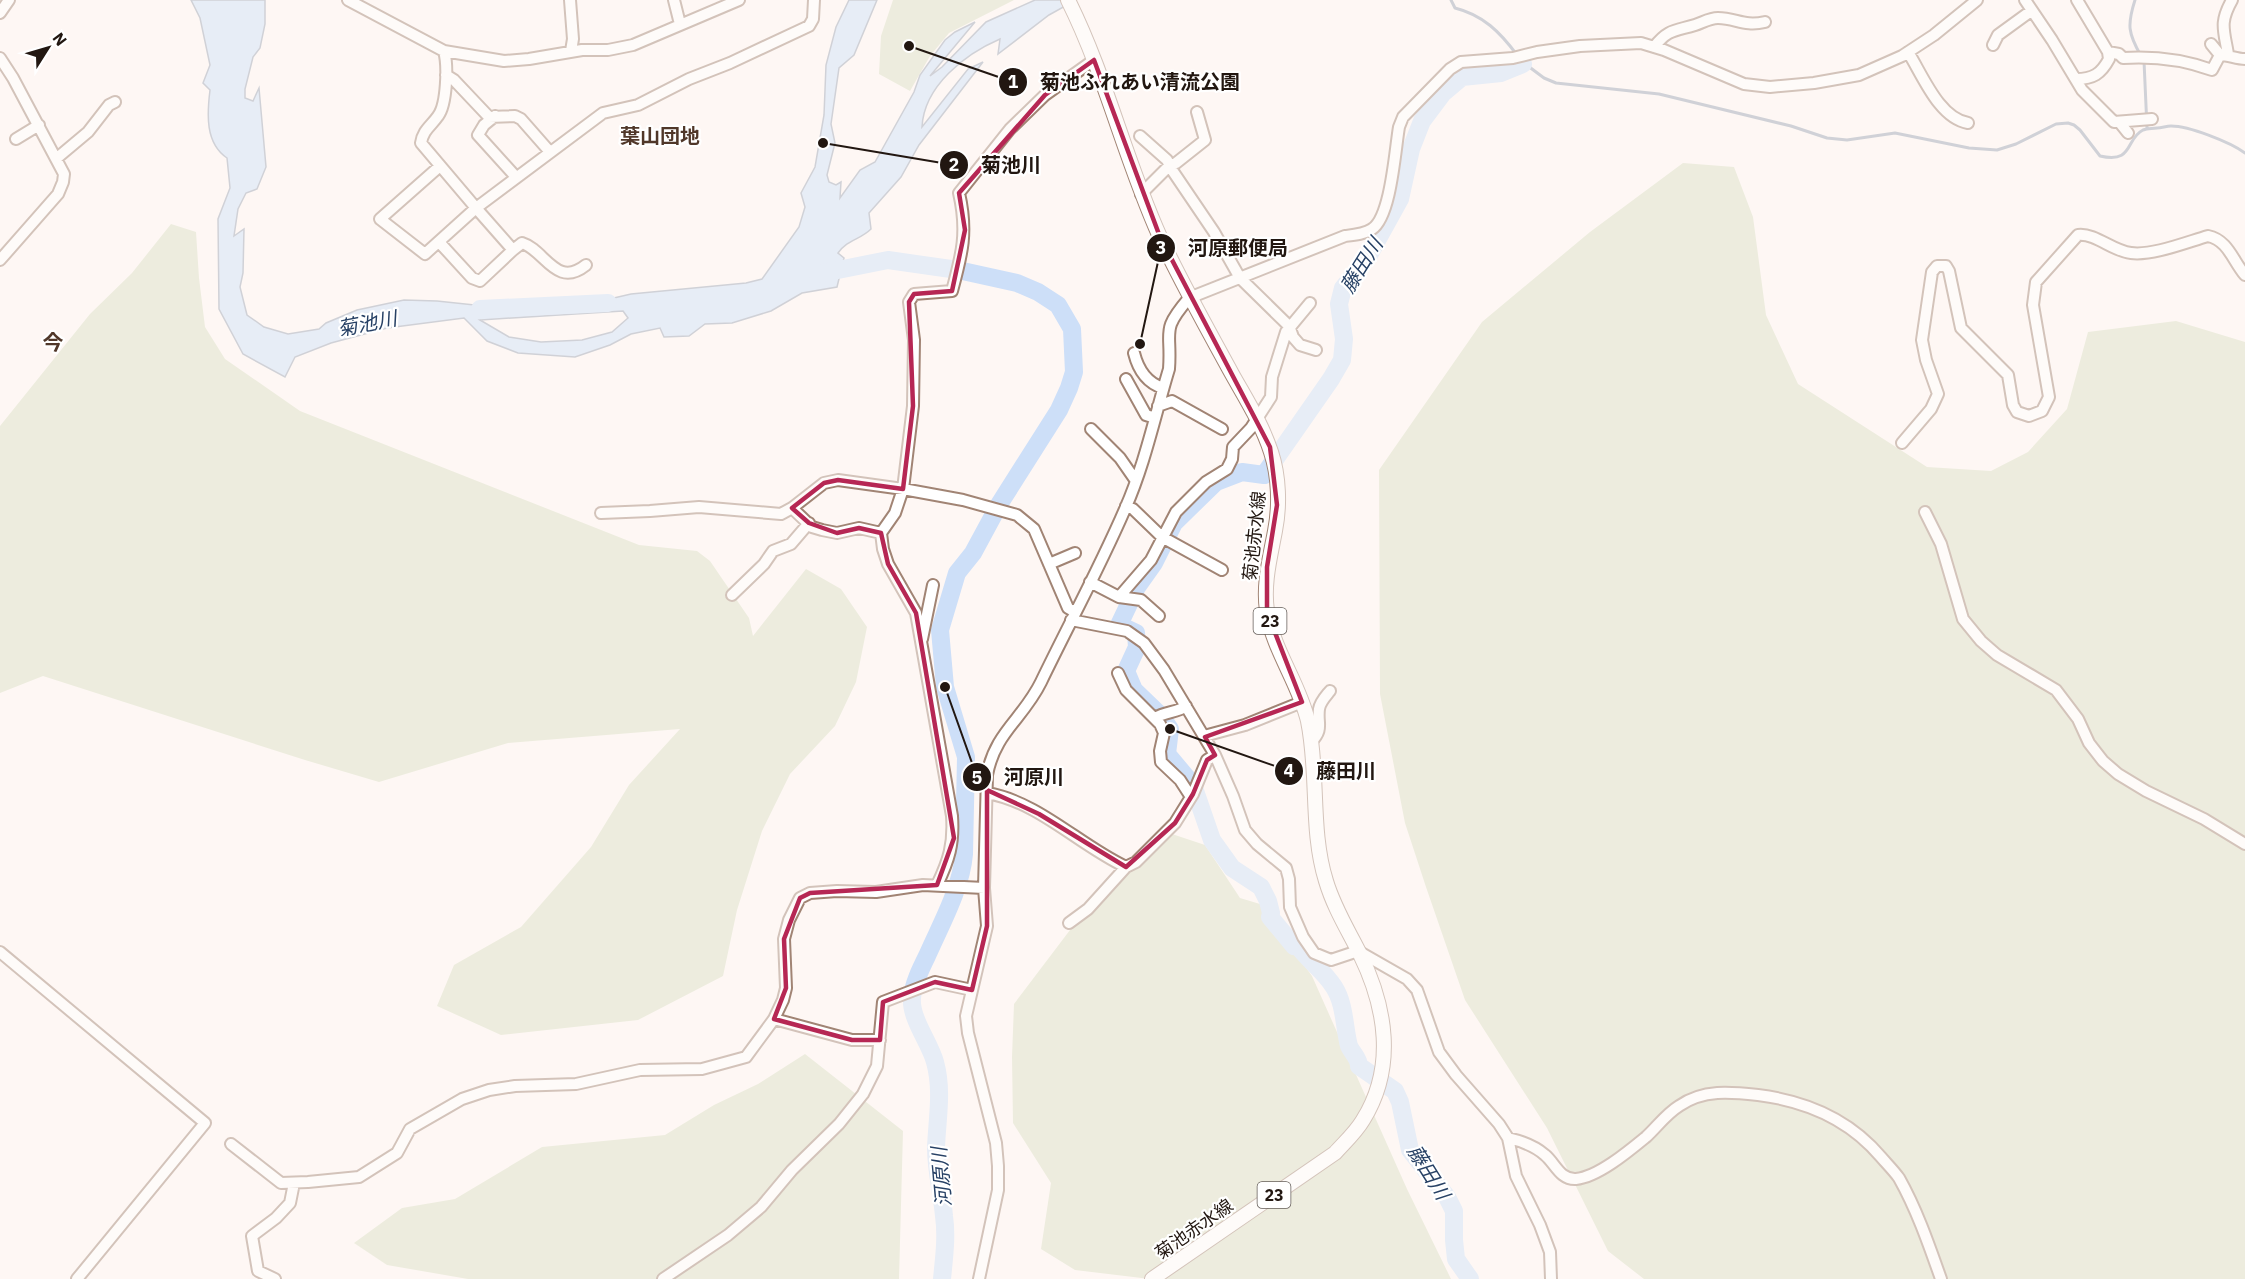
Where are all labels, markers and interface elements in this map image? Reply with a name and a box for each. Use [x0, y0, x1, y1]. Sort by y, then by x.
north arrow [18, 18, 78, 78]
text: N [49, 28, 71, 50]
callout: 菊池ふれあい清流公園 [998, 63, 1252, 101]
text: 菊池ふれあい清流公園 [1040, 68, 1240, 95]
text: 1 [1008, 70, 1019, 93]
district label: 葉山団地 [620, 122, 700, 149]
callout: 菊池川 [939, 146, 1053, 184]
text: 菊池川 [981, 151, 1041, 178]
text: 2 [949, 153, 959, 176]
callout: 河原郵便局 [1146, 229, 1300, 267]
water label: 藤田川 [1334, 231, 1389, 298]
text: 河原郵便局 [1188, 234, 1288, 261]
text: 3 [1156, 236, 1166, 259]
water label: 菊池川 [335, 304, 401, 342]
district label: 今 [43, 328, 64, 356]
street label: 菊池赤水線 [1238, 490, 1270, 582]
road number: 23 [1254, 608, 1286, 634]
callout: 藤田川 [1274, 752, 1388, 790]
text: 藤田川 [1316, 757, 1376, 784]
callout: 河原川 [962, 758, 1076, 796]
text: 4 [1284, 759, 1295, 782]
text: 河原川 [1004, 763, 1064, 790]
text: 5 [972, 766, 983, 789]
water label: 藤田川 [1402, 1139, 1457, 1206]
water label: 河原川 [925, 1144, 957, 1208]
road number: 23 [1258, 1182, 1290, 1208]
street label: 菊池赤水線 [1151, 1194, 1237, 1264]

